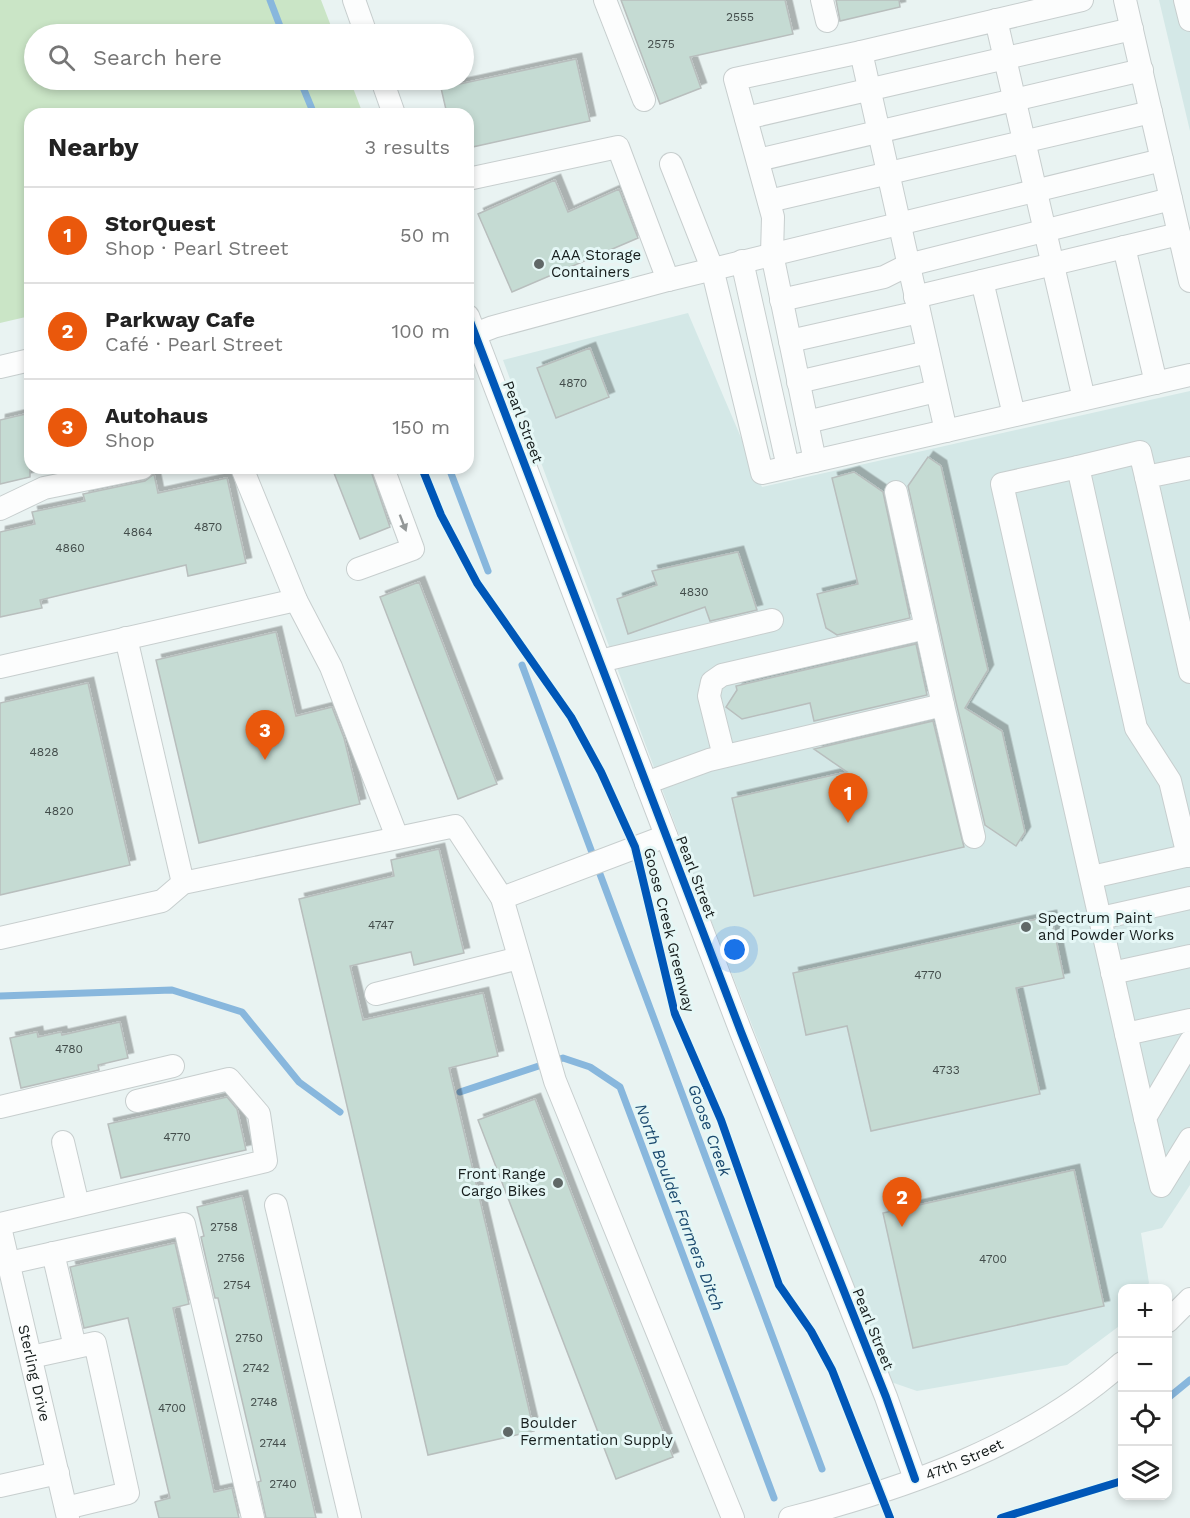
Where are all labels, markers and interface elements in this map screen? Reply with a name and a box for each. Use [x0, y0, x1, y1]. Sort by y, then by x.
house number: 2555 [726, 10, 754, 24]
search box [24, 24, 474, 90]
house number: 2575 [647, 37, 675, 51]
icon: search [45, 41, 78, 74]
text: Search here [93, 45, 222, 70]
text: Nearby [48, 132, 139, 162]
text: 3 results [365, 135, 450, 159]
text: StorQuest [105, 211, 215, 236]
text: 1 [63, 223, 72, 247]
text: 50 m [400, 223, 450, 247]
text: Shop · Pearl Street [105, 236, 288, 260]
place label: AAA Storage Containers [551, 246, 641, 281]
marker: AAA Storage Containers [532, 257, 546, 271]
text: Parkway Cafe [105, 307, 255, 332]
text: 2 [62, 319, 73, 343]
text: 100 m [391, 319, 450, 343]
text: Café · Pearl Street [105, 332, 283, 356]
house number: 4870 [559, 376, 587, 390]
street label: Pearl Street [499, 378, 547, 466]
text: Autohaus [105, 403, 208, 428]
text: 3 [62, 415, 73, 439]
text: 150 m [392, 415, 450, 439]
text: Shop [105, 428, 155, 452]
one-way arrow [399, 514, 409, 532]
house number: 4870 [194, 520, 222, 534]
house number: 4864 [123, 525, 153, 539]
house number: 4860 [55, 541, 85, 555]
house number: 4830 [680, 585, 708, 599]
pin: 3 [246, 710, 284, 760]
house number: 4828 [29, 745, 59, 759]
pin: 1 [828, 774, 868, 823]
house number: 4820 [44, 804, 74, 818]
street label: Pearl Street [672, 833, 720, 921]
street label: Goose Creek Greenway [640, 846, 698, 1014]
place label: Spectrum Paint and Powder Works [1038, 909, 1174, 944]
house number: 4747 [368, 918, 394, 932]
marker: Spectrum Paint and Powder Works [1019, 920, 1033, 934]
your location [720, 935, 749, 964]
house number: 4770 [914, 968, 942, 982]
house number: 4780 [55, 1042, 83, 1056]
house number: 4733 [932, 1063, 960, 1077]
water label: Goose Creek [684, 1082, 735, 1180]
water label: North Boulder Farmers Ditch [631, 1101, 728, 1313]
house number: 4770 [163, 1130, 191, 1144]
place label: Front Range Cargo Bikes [458, 1165, 546, 1200]
marker: Front Range Cargo Bikes [551, 1176, 565, 1190]
pin: 2 [882, 1178, 922, 1227]
house number: 2758 [210, 1220, 238, 1234]
house number: 2756 [217, 1251, 245, 1265]
house number: 4700 [979, 1252, 1007, 1266]
house number: 2754 [223, 1278, 251, 1292]
map controls [1118, 1284, 1172, 1500]
button: + [1118, 1284, 1172, 1338]
street label: Pearl Street [848, 1285, 898, 1373]
street label: Sterling Drive [14, 1323, 54, 1423]
house number: 2750 [235, 1331, 263, 1345]
button: − [1118, 1338, 1172, 1392]
house number: 2742 [242, 1361, 270, 1375]
button: locate [1118, 1392, 1172, 1446]
house number: 2748 [250, 1395, 278, 1409]
house number: 4700 [158, 1401, 186, 1415]
place label: Boulder Fermentation Supply [520, 1414, 673, 1449]
marker: Boulder Fermentation Supply [501, 1425, 515, 1439]
street label: 47th Street [923, 1434, 1007, 1484]
house number: 2744 [259, 1436, 287, 1450]
button: layers [1118, 1446, 1172, 1500]
house number: 2740 [269, 1477, 297, 1491]

